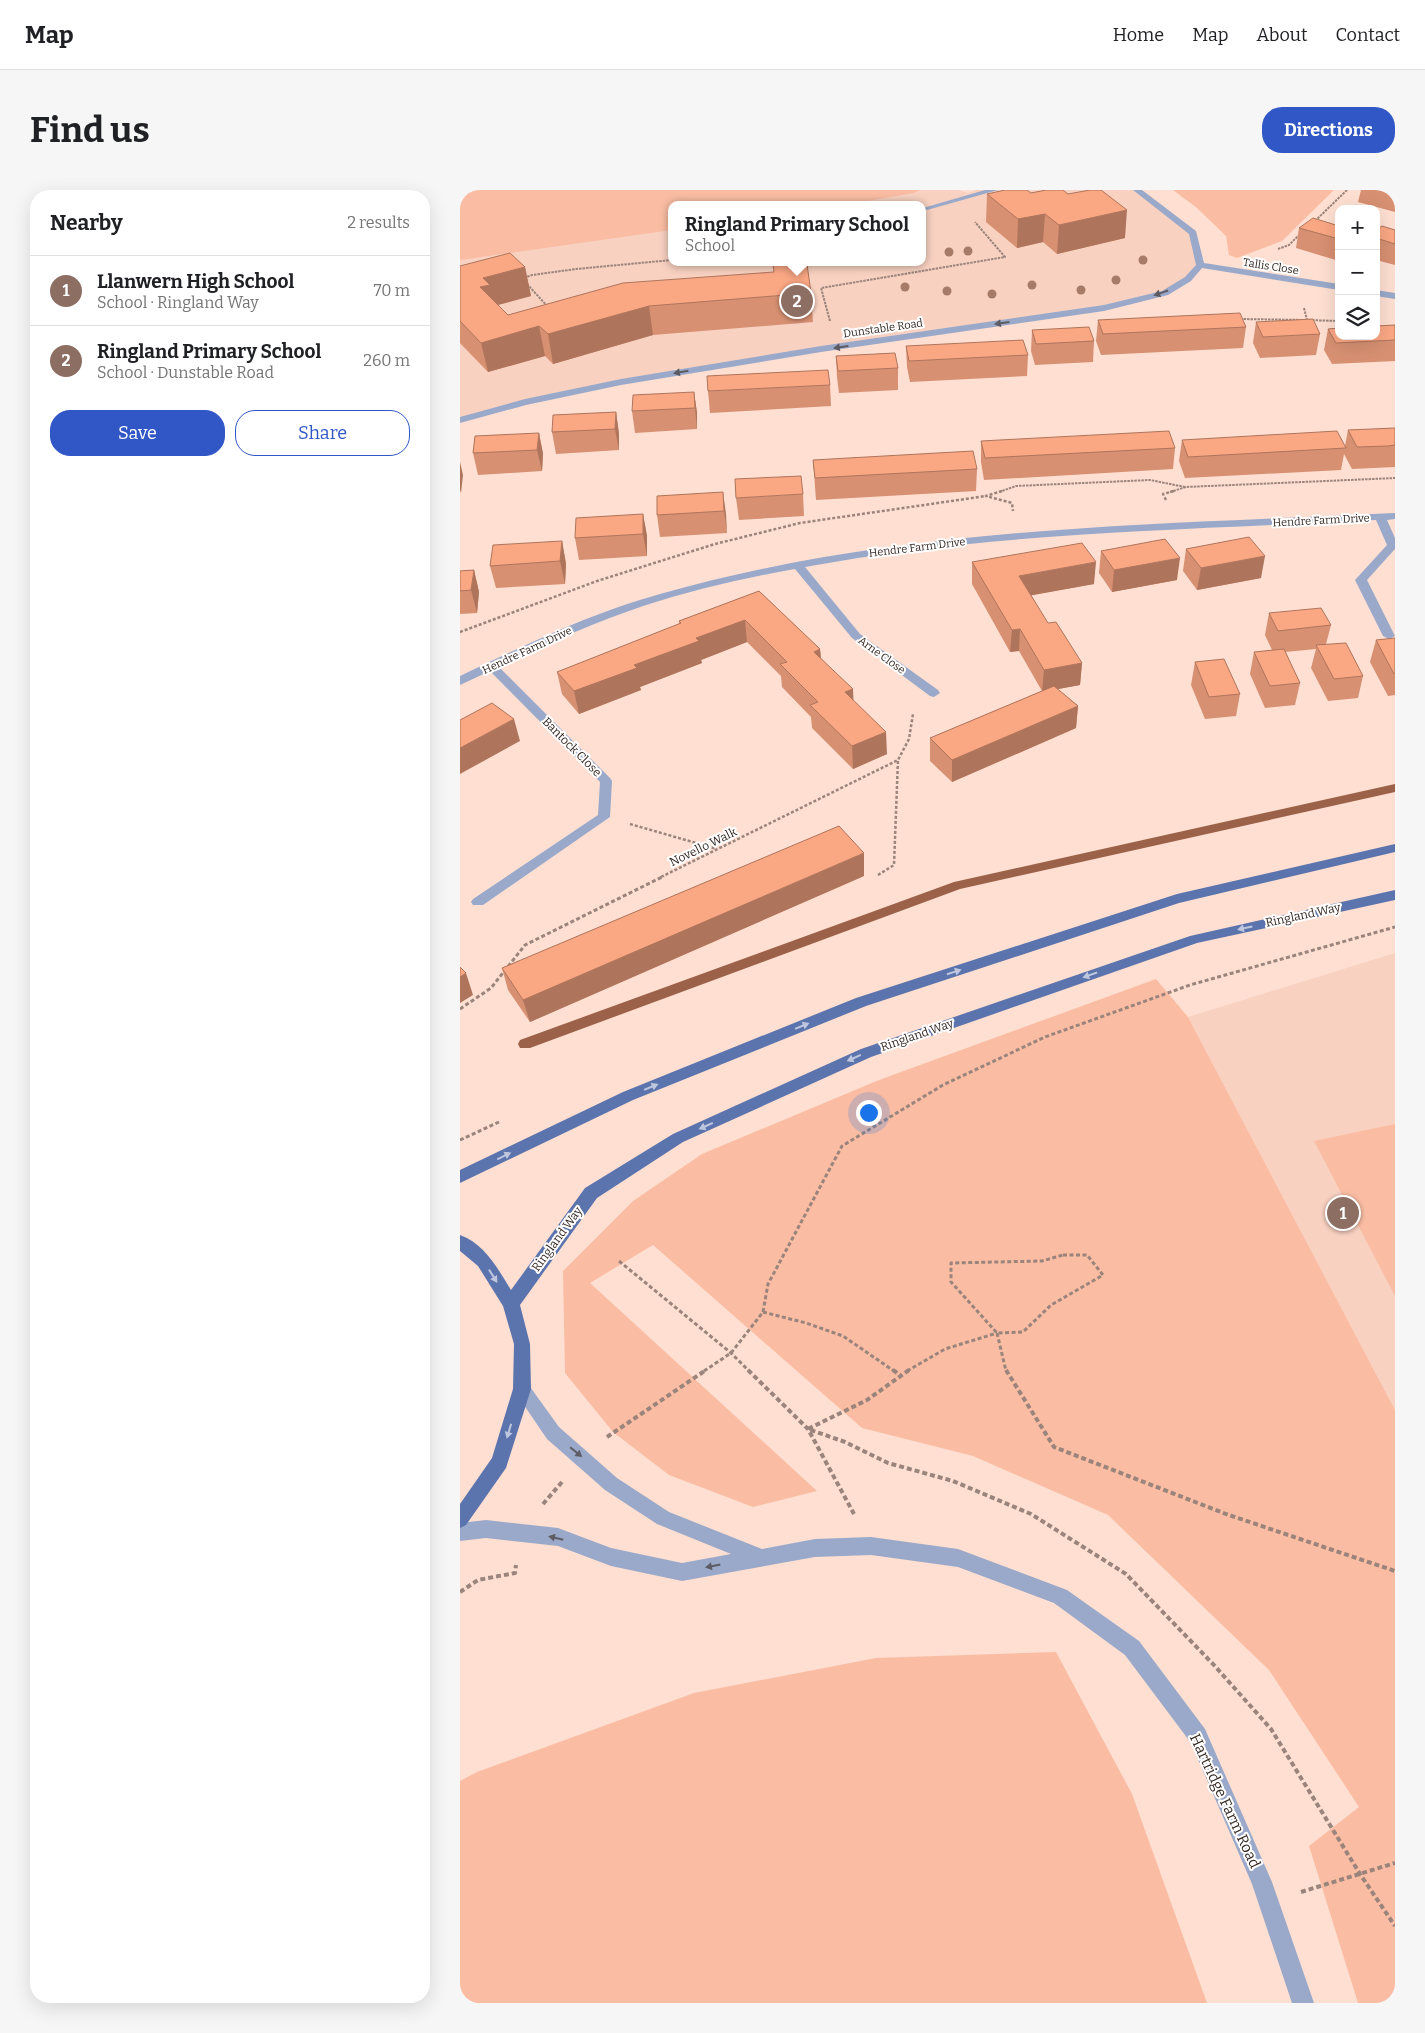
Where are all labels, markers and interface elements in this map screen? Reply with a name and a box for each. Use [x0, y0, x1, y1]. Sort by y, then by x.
text: Map [25, 21, 74, 49]
text: Home [1113, 24, 1164, 46]
text: Map [1192, 24, 1228, 46]
text: About [1256, 24, 1307, 46]
text: Contact [1335, 24, 1400, 46]
button: Directions [1262, 107, 1395, 153]
text: Find us [30, 109, 150, 151]
popup [668, 201, 926, 266]
map controls [1335, 205, 1380, 340]
button: + [1335, 205, 1380, 250]
text: Nearby [50, 210, 123, 236]
text: 2 results [347, 213, 410, 232]
text: Ringland Primary School [685, 213, 909, 236]
text: School [685, 236, 735, 255]
button: − [1335, 250, 1380, 295]
street label: Tallis Close [1242, 256, 1300, 277]
text: Llanwern High School [97, 270, 294, 293]
text: 1 [63, 281, 69, 300]
text: 70 m [374, 281, 410, 300]
pin: 2 [781, 282, 813, 320]
one-way arrow [1154, 290, 1169, 297]
text: School · Ringland Way [97, 293, 259, 312]
button: layers [1335, 295, 1380, 340]
street label: Dunstable Road [842, 316, 924, 341]
one-way arrow [994, 320, 1010, 328]
text: Ringland Primary School [97, 340, 321, 363]
one-way arrow [833, 343, 849, 351]
text: 2 [61, 351, 71, 370]
text: 260 m [363, 351, 410, 370]
text: School · Dunstable Road [97, 363, 274, 382]
one-way arrow [672, 368, 688, 376]
button: Save [50, 410, 225, 456]
button: Share [235, 410, 410, 456]
street label: Hendre Farm Drive [1272, 511, 1370, 530]
street label: Hendre Farm Drive [868, 535, 966, 560]
street label: Hendre Farm Drive [480, 624, 574, 677]
street label: Arne Close [856, 634, 908, 677]
street label: Bantock Close [540, 715, 604, 779]
street label: Novello Walk [667, 825, 739, 869]
street label: Ringland Way [1264, 900, 1342, 930]
one-way arrow [1237, 924, 1252, 932]
one-way arrow [947, 967, 962, 975]
one-way arrow [1082, 972, 1097, 979]
street label: Ringland Way [879, 1016, 956, 1054]
one-way arrow [794, 1022, 809, 1029]
one-way arrow [847, 1055, 861, 1063]
one-way arrow [644, 1083, 659, 1091]
your location [856, 1100, 882, 1126]
one-way arrow [699, 1122, 713, 1130]
one-way arrow [497, 1152, 511, 1160]
pin: 1 [1327, 1194, 1359, 1232]
street label: Ringland Way [529, 1204, 585, 1274]
one-way arrow [489, 1270, 498, 1283]
one-way arrow [505, 1423, 513, 1438]
one-way arrow [569, 1446, 582, 1457]
one-way arrow [549, 1534, 564, 1542]
one-way arrow [705, 1562, 721, 1570]
street label: Hartridge Farm Road [1186, 1731, 1264, 1871]

